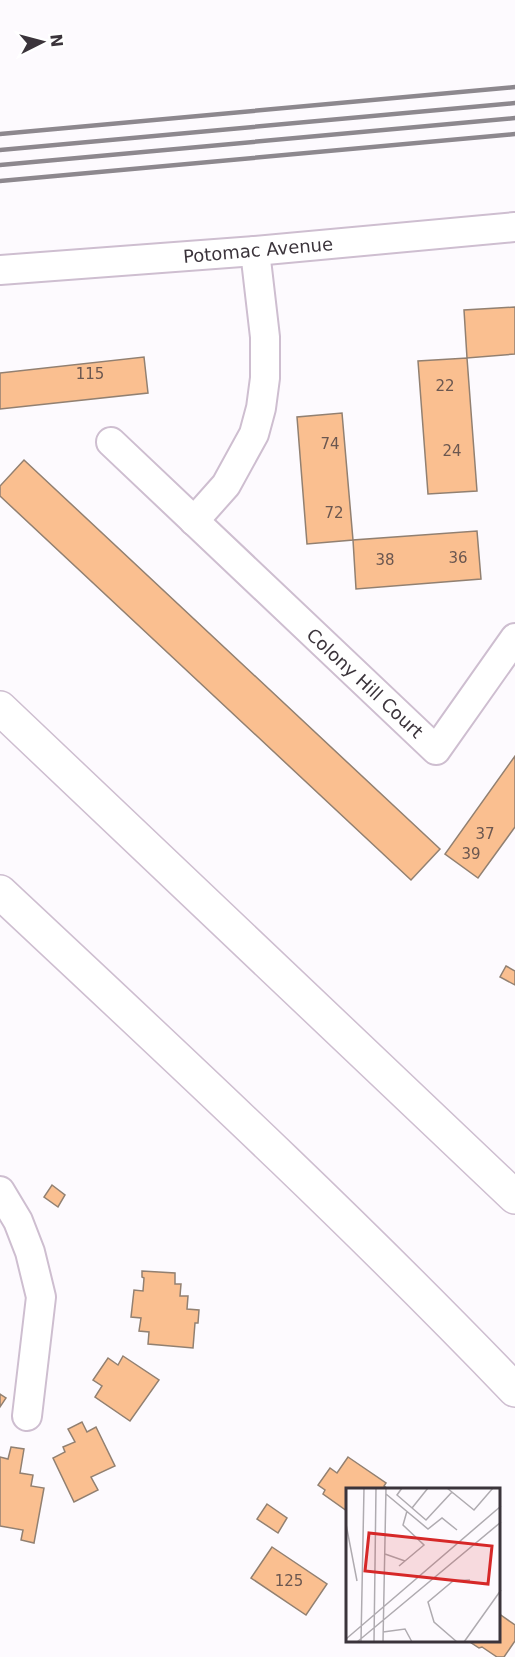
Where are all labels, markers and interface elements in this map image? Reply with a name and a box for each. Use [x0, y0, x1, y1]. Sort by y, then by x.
north arrow [12, 12, 72, 72]
text: N [46, 33, 67, 48]
street label: Potomac Avenue [182, 233, 334, 267]
house number: 115 [76, 365, 104, 383]
house number: 22 [435, 377, 455, 395]
house number: 74 [320, 435, 340, 453]
house number: 24 [442, 442, 462, 460]
house number: 72 [324, 504, 344, 522]
house number: 36 [448, 549, 468, 567]
house number: 38 [375, 551, 395, 569]
street label: Colony Hill Court [303, 624, 427, 742]
house number: 37 [475, 825, 495, 843]
house number: 39 [461, 845, 481, 863]
inset map [346, 1488, 500, 1642]
house number: 125 [275, 1572, 303, 1590]

